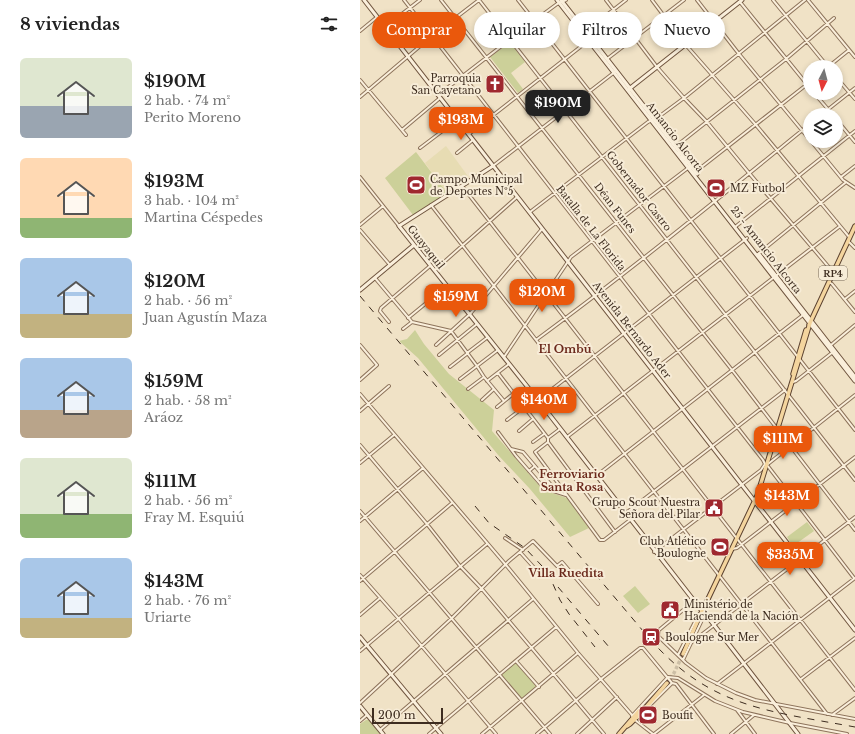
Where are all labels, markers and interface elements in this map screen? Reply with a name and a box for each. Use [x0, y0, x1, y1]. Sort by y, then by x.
chip: Comprar [372, 12, 466, 48]
chip: Alquilar [474, 12, 560, 48]
chip: Filtros [568, 12, 642, 48]
chip: Nuevo [650, 12, 725, 48]
icon: filters [318, 13, 340, 35]
text: 8 viviendas [20, 14, 120, 35]
north arrow [803, 60, 843, 100]
map controls [803, 60, 843, 148]
text: $190M [144, 71, 206, 92]
place label: Parroquia San Cayetano [411, 72, 481, 97]
church icon: Parroquia San Cayetano [484, 73, 506, 95]
icon: home [52, 74, 100, 122]
pin: $190M [530, 90, 586, 124]
text: 2 hab. · 74 m² [144, 92, 230, 109]
text: $190M [534, 94, 582, 111]
street label: Amancio Alcorta [643, 98, 707, 175]
pin: $193M [433, 107, 489, 141]
button: layers [803, 108, 843, 148]
text: Perito Moreno [144, 109, 241, 126]
text: $193M [438, 111, 484, 128]
street label: Gobernador Castro [604, 148, 675, 234]
text: $193M [144, 171, 204, 192]
place label: Campo Municipal de Deportes Nº5 [430, 173, 523, 198]
icon: home [52, 174, 100, 222]
sports icon: Campo Municipal de Deportes Nº5 [405, 174, 427, 196]
sports icon: MZ Futbol [705, 177, 727, 199]
street label: Déan Funes [591, 180, 639, 236]
place label: MZ Futbol [730, 182, 785, 195]
street label: Batalla de La Florida [553, 183, 629, 274]
text: 3 hab. · 104 m² [144, 192, 239, 209]
street label: 25 - Amancio Alcorta [728, 204, 804, 297]
text: Martina Céspedes [144, 209, 263, 226]
street label: Guayaquil [405, 222, 447, 272]
road number: RP4 [819, 266, 847, 280]
text: $120M [144, 271, 206, 292]
icon: home [52, 274, 100, 322]
street label: Avenida Bernardo Ader [589, 278, 674, 381]
pin: $120M [514, 279, 570, 313]
text: $120M [518, 283, 566, 300]
pin: $159M [428, 284, 484, 318]
text: $159M [433, 288, 479, 305]
text: 2 hab. · 56 m² [144, 292, 232, 309]
text: Juan Agustín Maza [144, 309, 267, 326]
district label: El Ombú [539, 342, 592, 356]
text: $159M [144, 371, 203, 392]
icon: home [52, 374, 100, 422]
pin: $140M [516, 387, 572, 421]
text: $140M [520, 391, 568, 408]
text: 2 hab. · 58 m² [144, 392, 232, 409]
text: Aráoz [144, 409, 183, 426]
pin: $111M [755, 426, 811, 460]
text: $111M [763, 430, 803, 447]
district label: Ferroviario Santa Rosa [539, 467, 605, 494]
text: $111M [144, 471, 197, 492]
icon: home [52, 474, 100, 522]
pin: $143M [759, 483, 815, 517]
text: $143M [764, 487, 810, 504]
text: 2 hab. · 56 m² [144, 492, 232, 509]
place label: Grupo Scout Nuestra Señora del Pilar [592, 496, 700, 521]
public building icon: Grupo Scout Nuestra Señora del Pilar [703, 497, 725, 519]
text: Fray M. Esquiú [144, 509, 244, 526]
place label: Club Atlético Boulogne [640, 535, 706, 560]
sports icon: Club Atlético Boulogne [709, 536, 731, 558]
pin: $335M [762, 542, 818, 576]
text: $335M [766, 546, 814, 563]
district label: Villa Ruedita [528, 566, 604, 580]
text: $143M [144, 571, 204, 592]
icon: home [52, 574, 100, 622]
text: 2 hab. · 76 m² [144, 592, 231, 609]
place label: Ministério de Hacienda de la Nación [684, 598, 799, 623]
public building icon: Ministério de Hacienda de la Nación [659, 599, 681, 621]
text: Uriarte [144, 609, 191, 626]
station icon: Boulogne Sur Mer [640, 626, 662, 648]
place label: Boulogne Sur Mer [665, 631, 759, 644]
sports icon: Boufit [637, 704, 659, 726]
scale bar [372, 706, 443, 725]
text: 200 m [378, 708, 415, 722]
place label: Boufit [662, 709, 693, 722]

